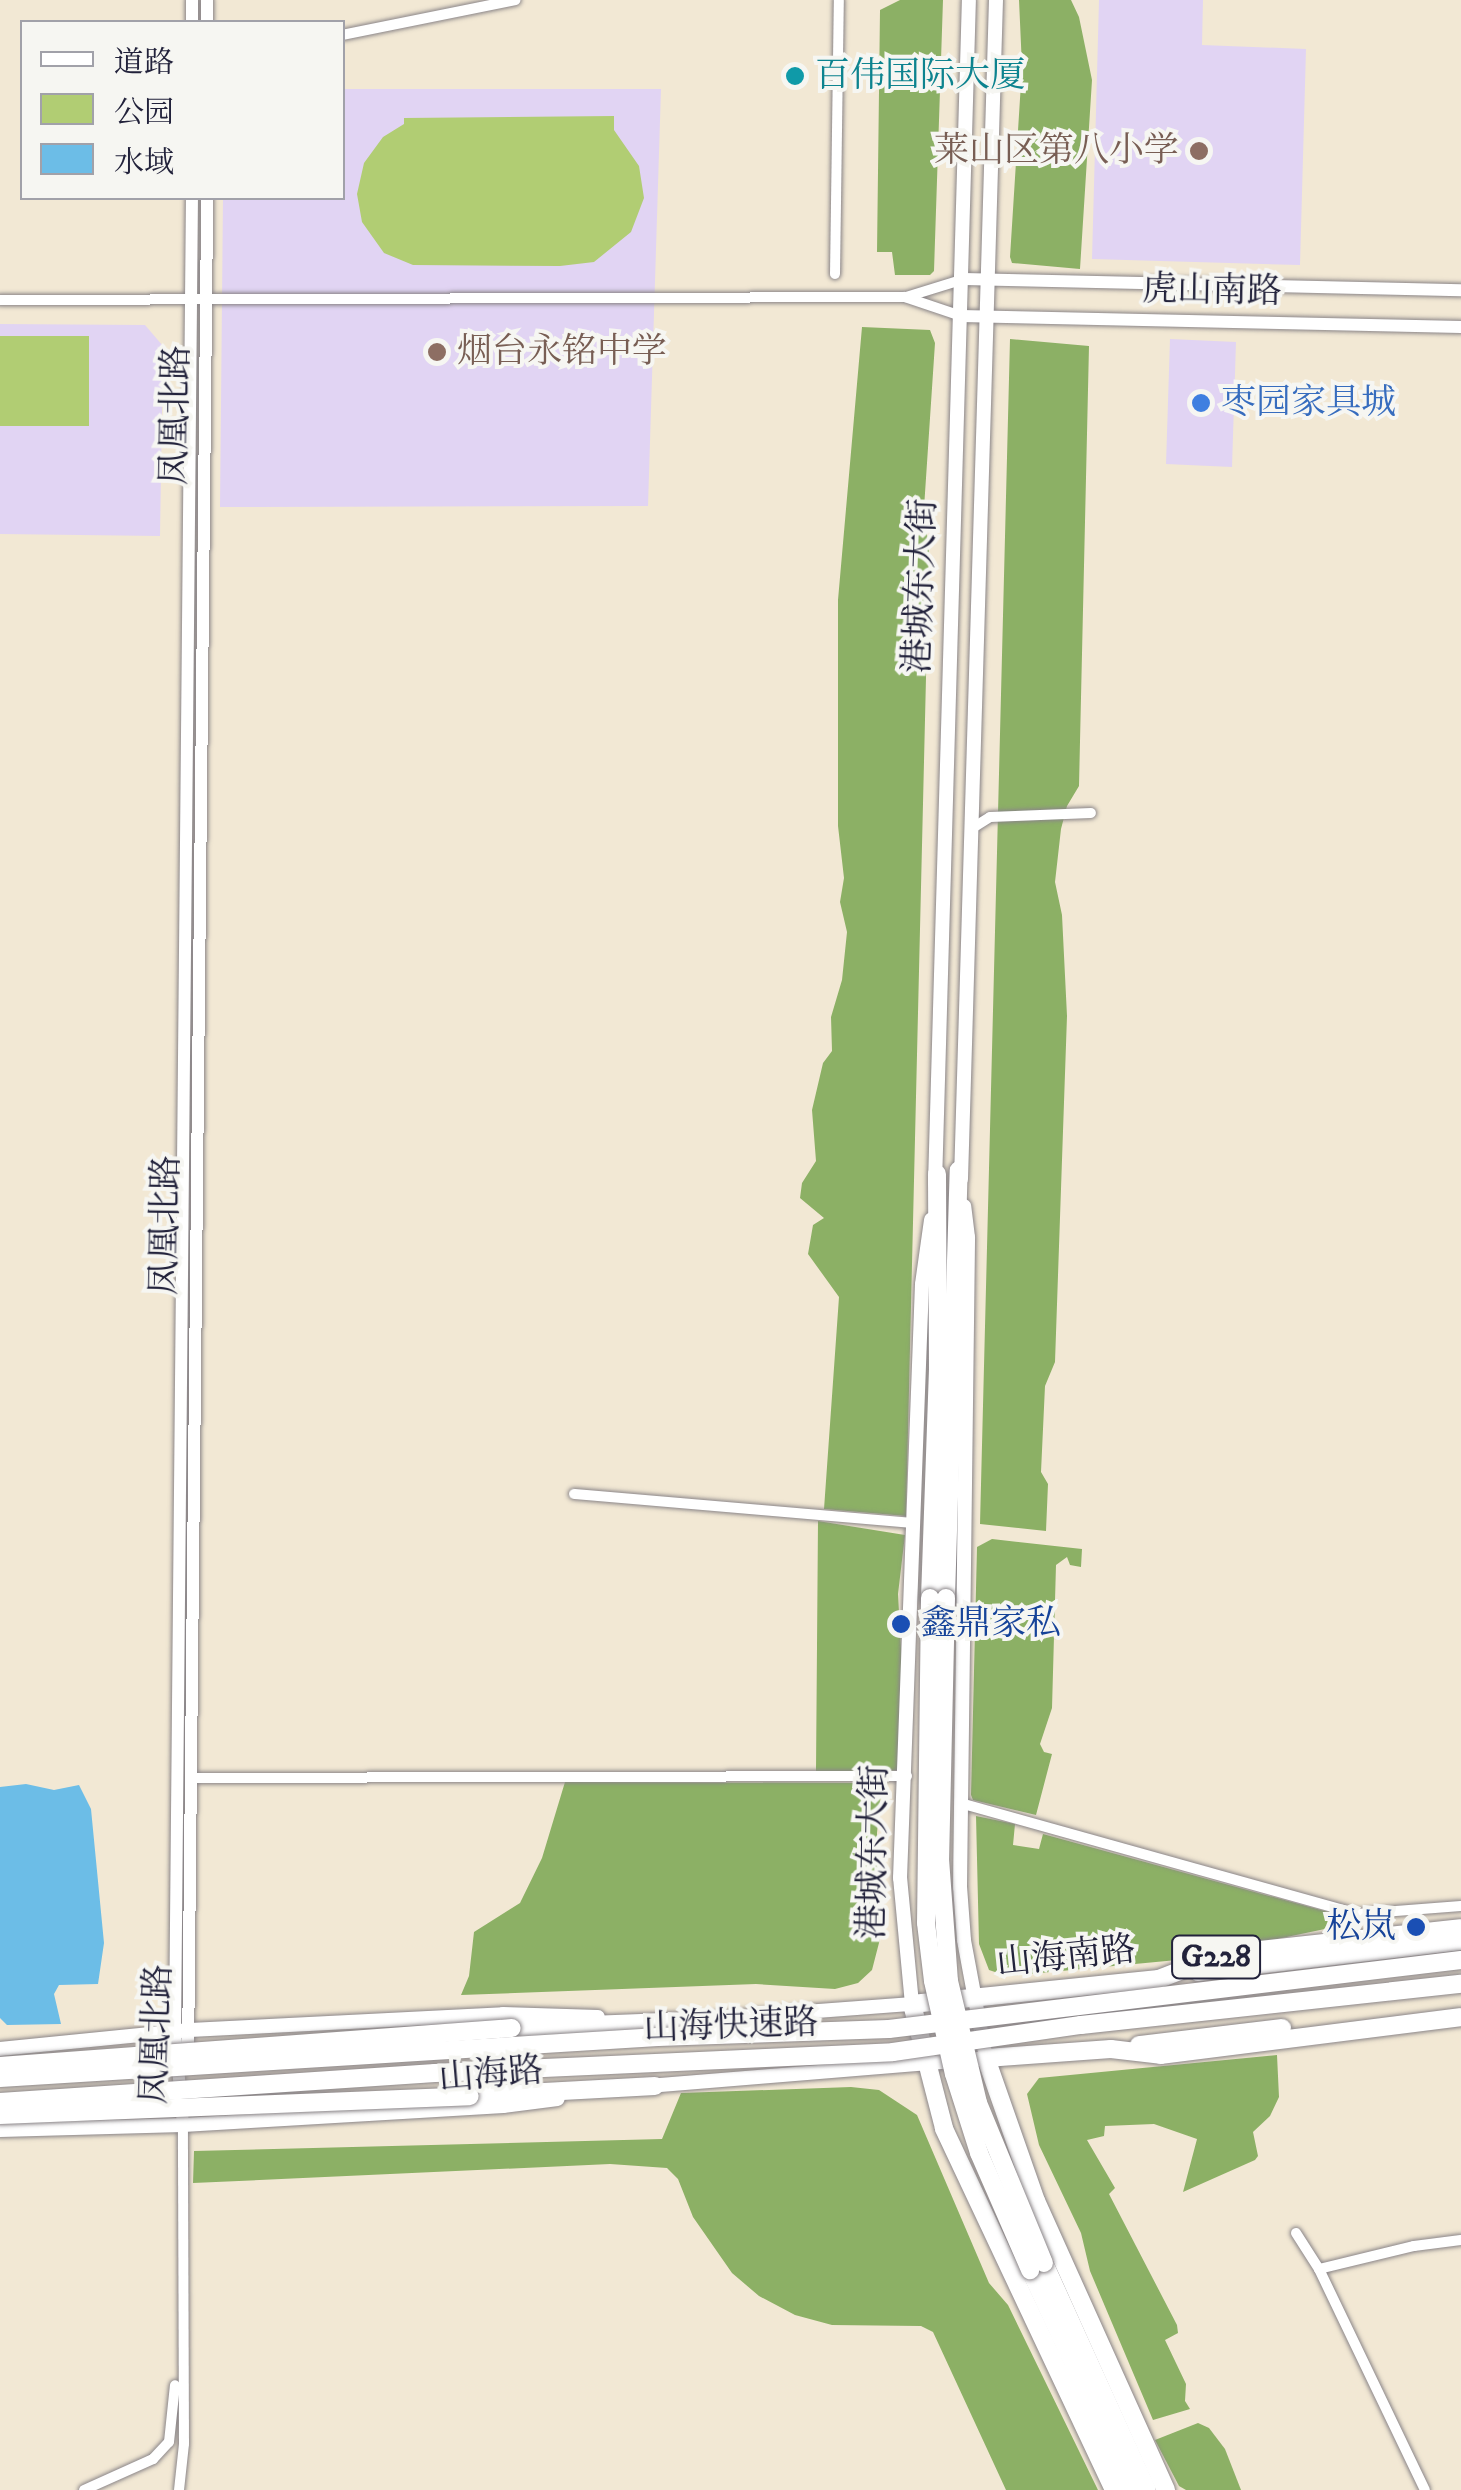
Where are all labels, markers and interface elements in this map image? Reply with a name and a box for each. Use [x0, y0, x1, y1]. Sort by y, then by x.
legend [20, 20, 345, 200]
text: 道路 [114, 45, 174, 82]
place label: 百伟国际大厦 [815, 55, 1025, 97]
marker: 百伟国际大厦 [784, 65, 806, 87]
text: 公园 [114, 95, 174, 132]
place label: 莱山区第八小学 [934, 130, 1179, 172]
marker: 莱山区第八小学 [1188, 140, 1210, 162]
text: 水域 [114, 145, 174, 182]
street label: 虎山南路 [1142, 269, 1282, 313]
place label: 烟台永铭中学 [457, 331, 667, 373]
marker: 烟台永铭中学 [426, 341, 448, 363]
street label: 凤凰北路 [154, 345, 198, 485]
place label: 枣园家具城 [1221, 382, 1396, 424]
marker: 枣园家具城 [1190, 392, 1212, 414]
street label: 港城东大街 [897, 498, 945, 674]
street label: 凤凰北路 [144, 1155, 188, 1295]
place label: 鑫鼎家私 [921, 1603, 1061, 1645]
marker: 鑫鼎家私 [890, 1613, 912, 1635]
street label: 港城东大街 [851, 1764, 897, 1940]
place label: 松岚 [1326, 1906, 1396, 1948]
marker: 松岚 [1405, 1916, 1427, 1938]
street label: 山海南路 [994, 1929, 1138, 1985]
road number: G228 [1171, 1930, 1261, 1984]
street label: 凤凰北路 [134, 1963, 180, 2105]
street label: 山海快速路 [643, 2002, 819, 2050]
street label: 山海路 [437, 2050, 545, 2100]

